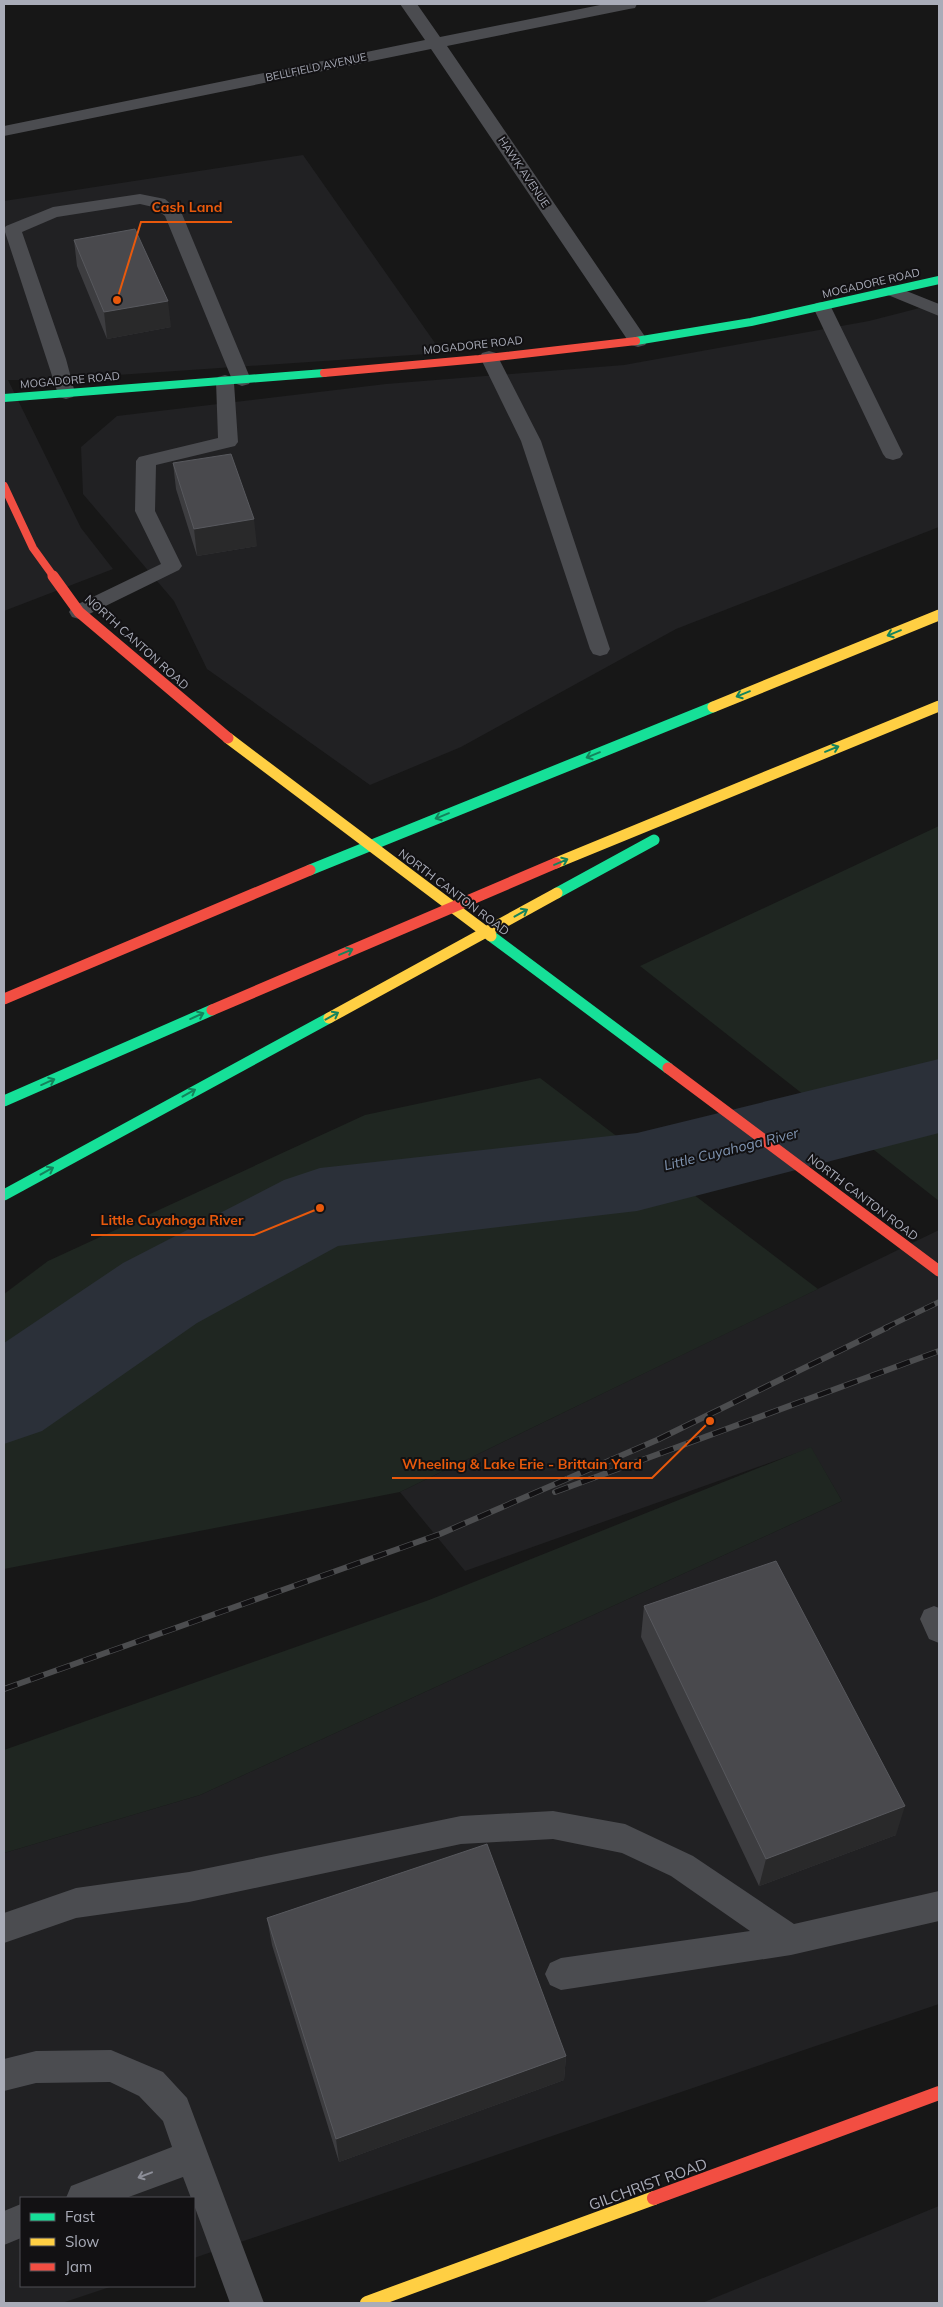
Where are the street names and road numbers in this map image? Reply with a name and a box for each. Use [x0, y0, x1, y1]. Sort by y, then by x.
street label: BELLFIELD AVENUE [264, 49, 368, 85]
street label: HAWK AVENUE [495, 134, 553, 210]
street label: MOGADORE ROAD [821, 265, 921, 301]
street label: MOGADORE ROAD [423, 333, 523, 357]
street label: MOGADORE ROAD [20, 369, 120, 391]
street label: NORTH CANTON ROAD [82, 591, 192, 693]
street label: NORTH CANTON ROAD [396, 845, 512, 939]
street label: NORTH CANTON ROAD [805, 1150, 921, 1244]
street label: GILCHRIST ROAD [586, 2154, 710, 2214]

